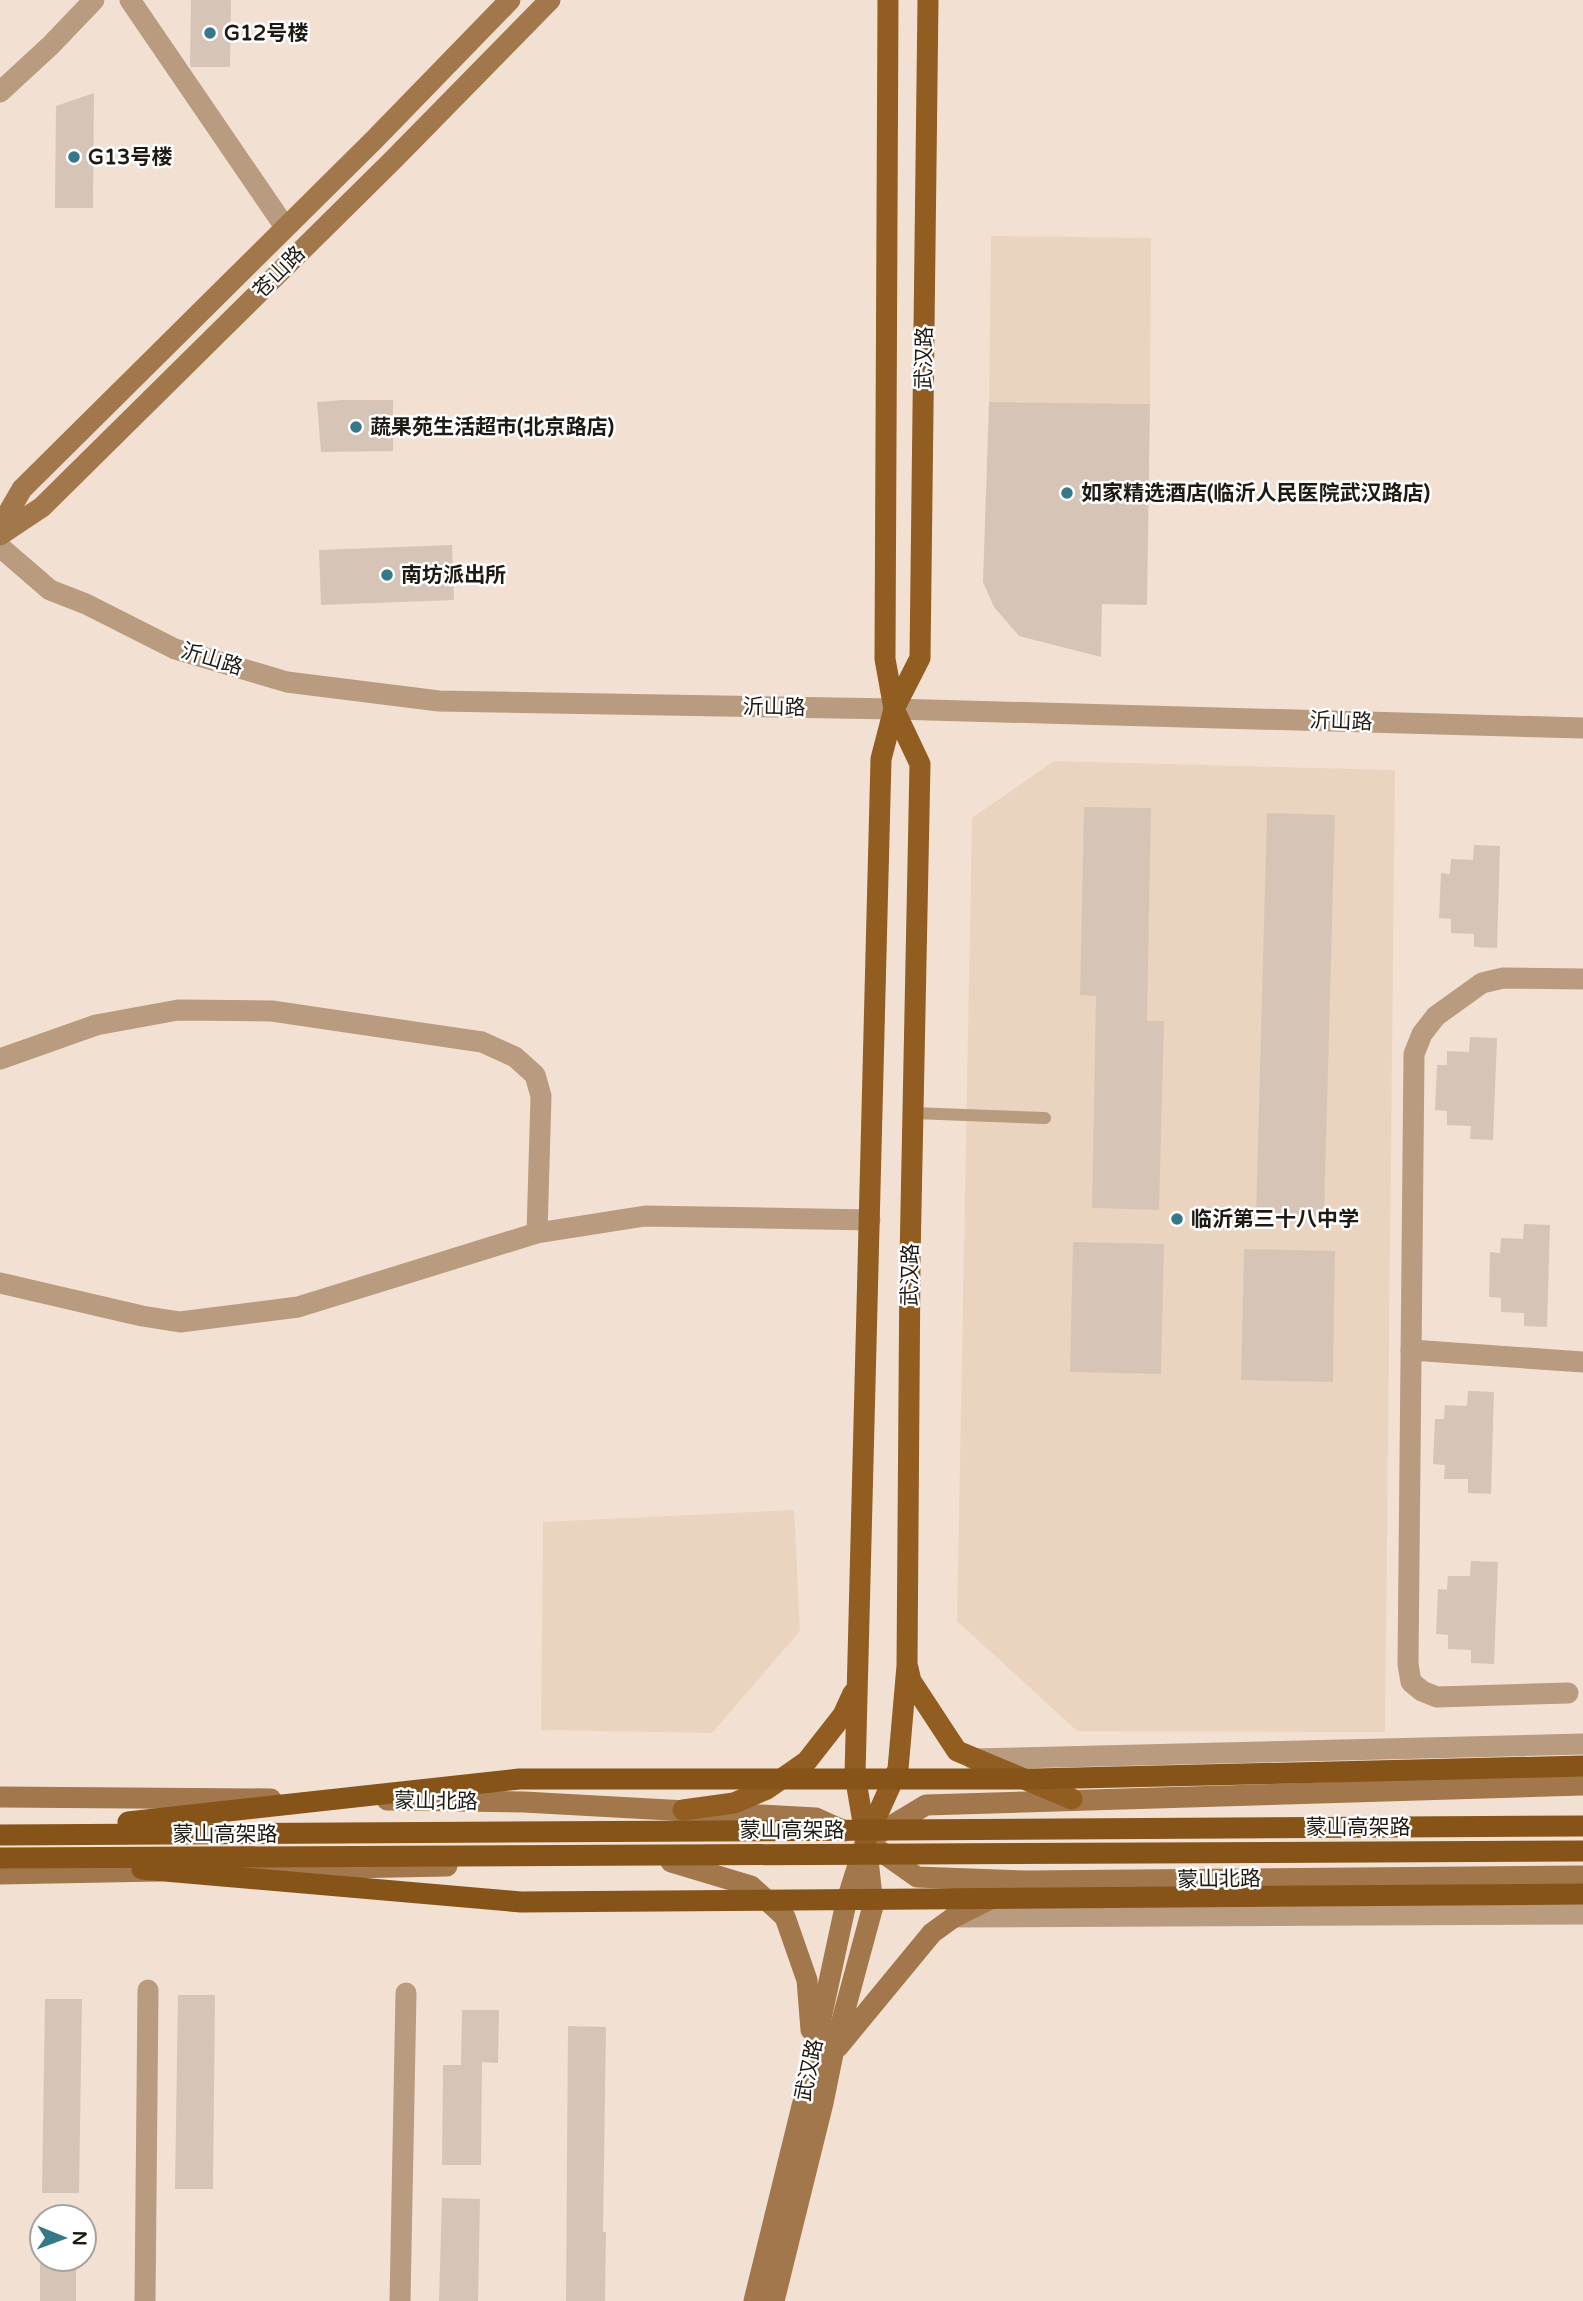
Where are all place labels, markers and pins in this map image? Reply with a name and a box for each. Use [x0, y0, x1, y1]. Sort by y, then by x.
place label: G12号楼 [224, 21, 308, 46]
marker: G12号楼 [202, 25, 218, 41]
place label: G13号楼 [88, 145, 172, 170]
marker: G13号楼 [66, 149, 82, 165]
place label: 蔬果苑生活超市(北京路店) [370, 415, 614, 440]
marker: 蔬果苑生活超市(北京路店) [348, 419, 364, 435]
place label: 如家精选酒店(临沂人民医院武汉路店) [1081, 481, 1430, 506]
marker: 如家精选酒店(临沂人民医院武汉路店) [1059, 485, 1075, 501]
place label: 南坊派出所 [401, 563, 506, 588]
marker: 南坊派出所 [379, 567, 395, 583]
place label: 临沂第三十八中学 [1191, 1207, 1359, 1232]
marker: 临沂第三十八中学 [1169, 1211, 1185, 1227]

